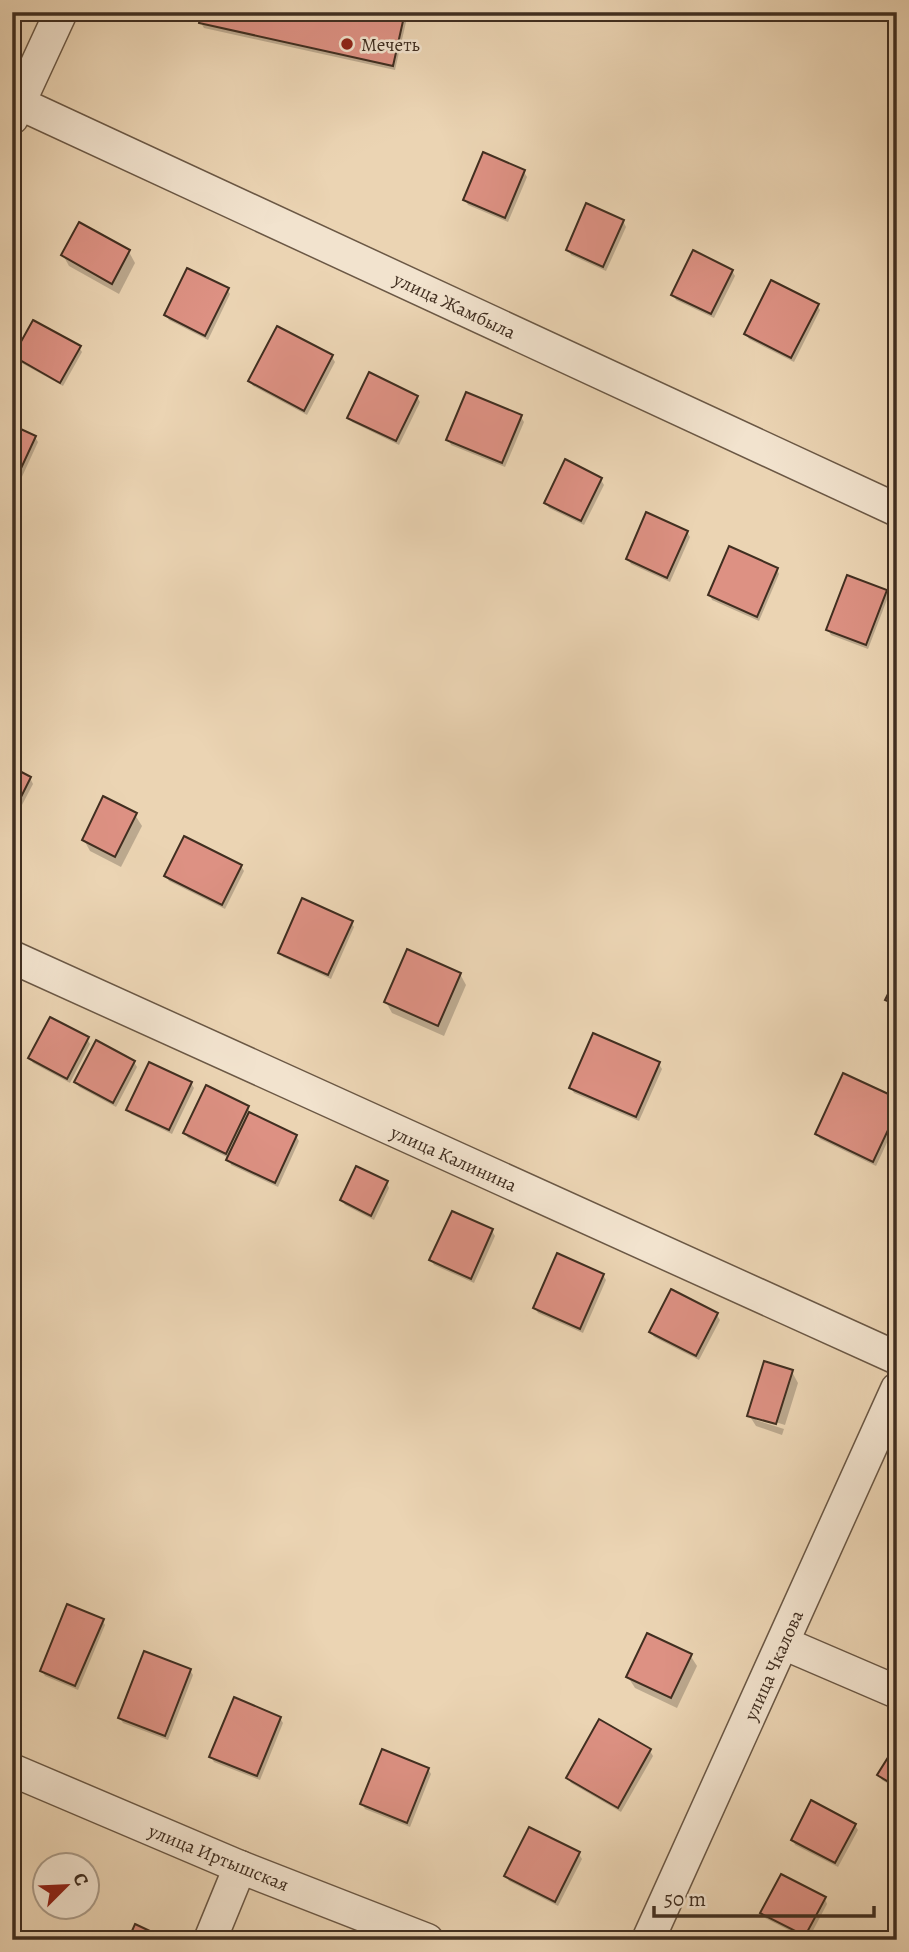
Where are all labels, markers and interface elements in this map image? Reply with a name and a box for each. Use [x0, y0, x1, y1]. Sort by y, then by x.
place label: Мечеть [361, 32, 420, 58]
marker: Мечеть [339, 36, 355, 52]
street label: улица Жамбыла [388, 266, 520, 346]
street label: улица Калинина [385, 1119, 521, 1198]
street label: улица Чкалова [738, 1606, 810, 1726]
street label: улица Иртышская [144, 1818, 293, 1898]
north arrow [32, 1850, 102, 1920]
text: С [66, 1869, 95, 1890]
scale bar [654, 1875, 874, 1919]
text: 50 m [664, 1885, 706, 1913]

